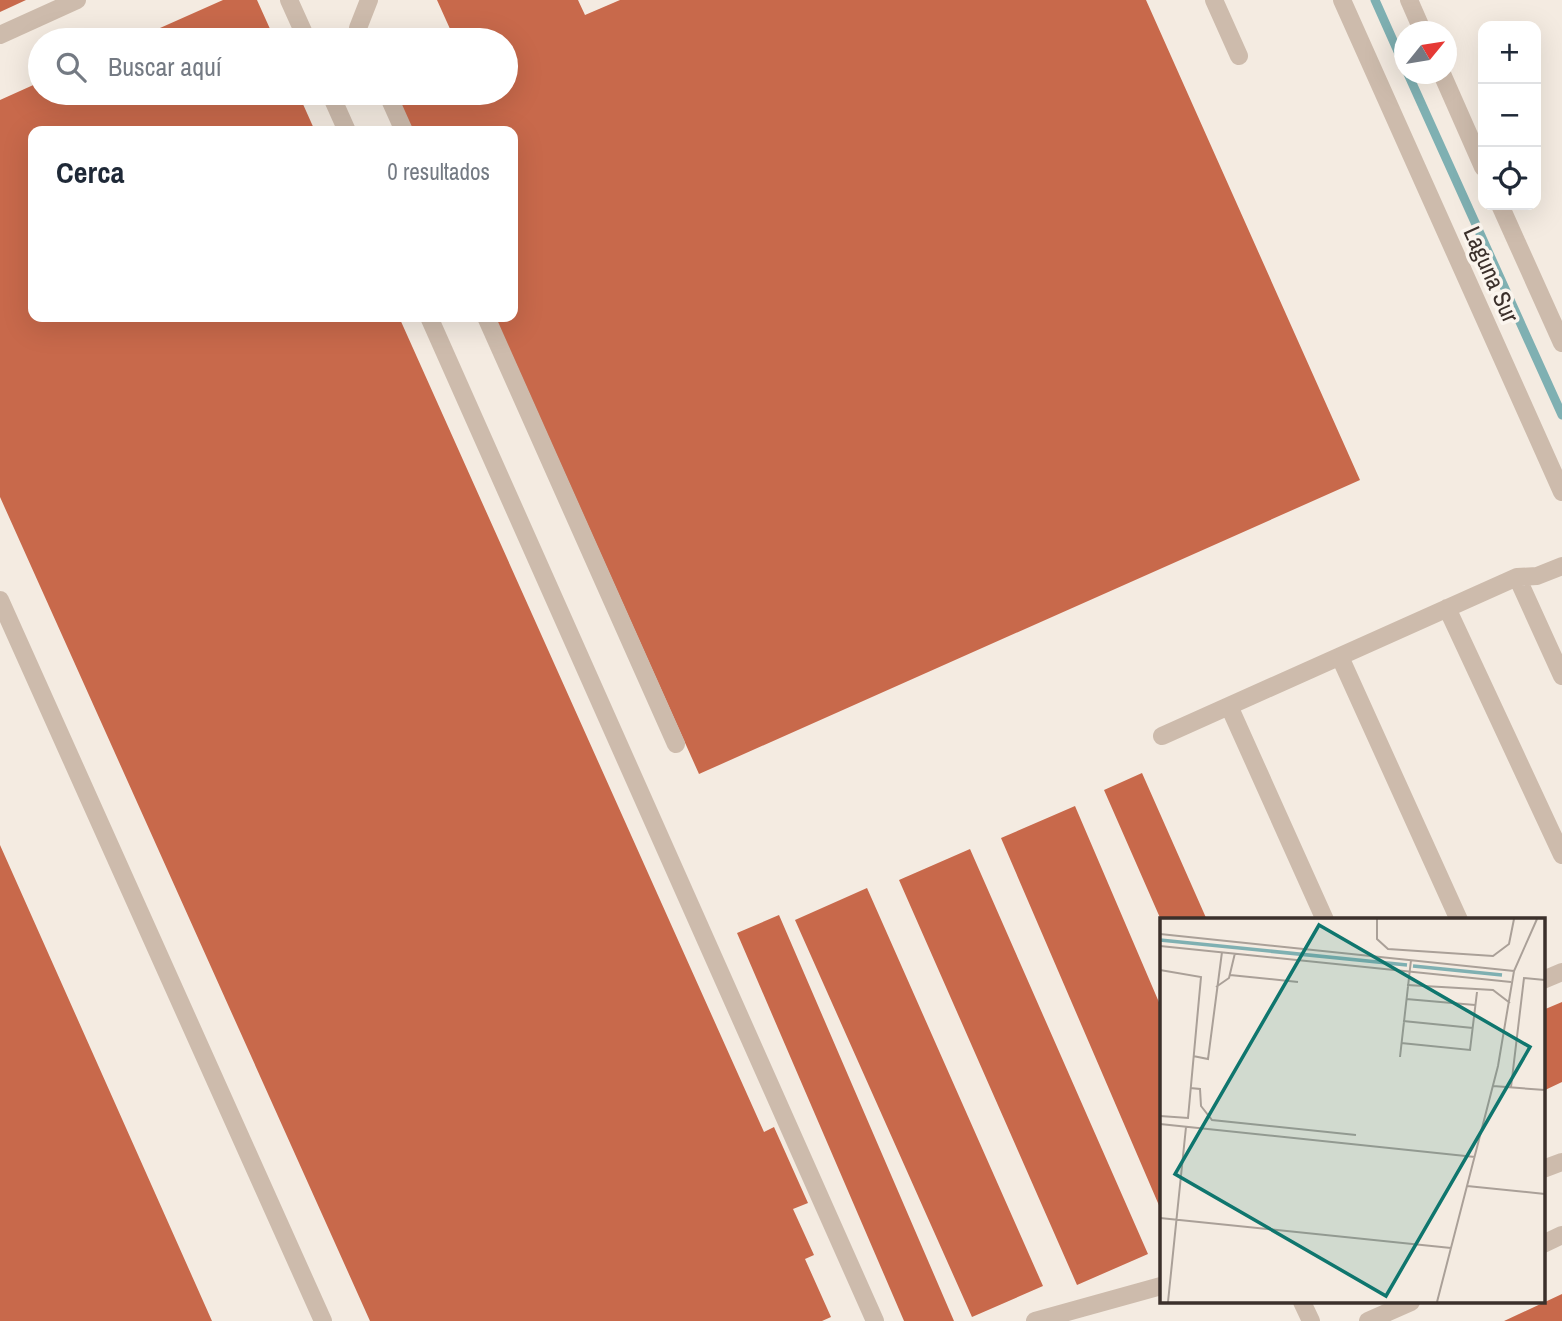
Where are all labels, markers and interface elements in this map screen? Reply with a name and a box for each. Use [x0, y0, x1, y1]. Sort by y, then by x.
north arrow [1394, 21, 1457, 84]
map controls [1478, 21, 1541, 210]
button: + [1478, 21, 1541, 84]
search box [28, 28, 518, 105]
icon: search [52, 48, 90, 86]
text: Buscar aquí [108, 49, 222, 84]
button: − [1478, 84, 1541, 147]
button: locate [1478, 147, 1541, 210]
text: Cerca [56, 152, 124, 192]
text: 0 resultados [387, 156, 490, 187]
street label: Laguna Sur [1457, 221, 1527, 327]
inset map [1160, 918, 1544, 1304]

